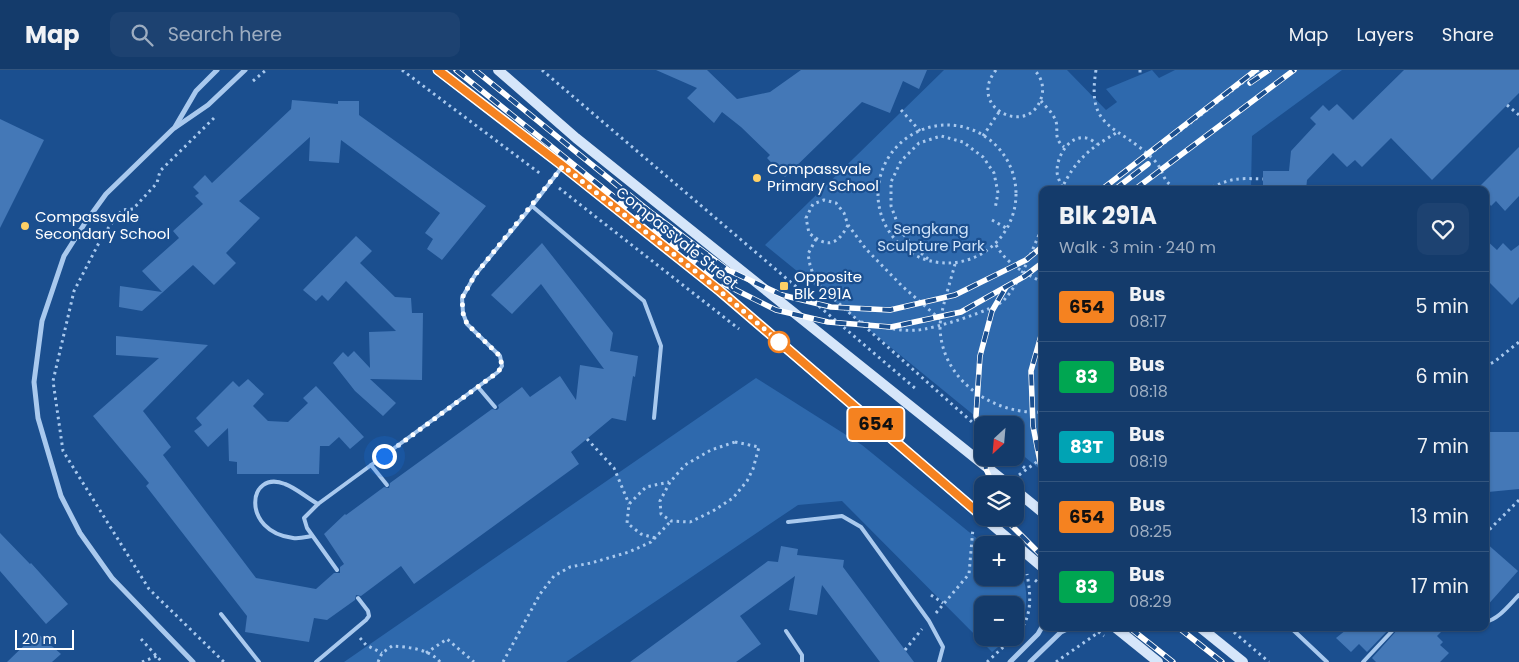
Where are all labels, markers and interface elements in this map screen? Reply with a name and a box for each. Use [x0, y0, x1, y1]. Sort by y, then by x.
search box [110, 12, 460, 57]
text: Map [25, 18, 80, 51]
icon: search [128, 21, 156, 49]
text: Search here [168, 21, 282, 48]
text: Map [1289, 22, 1329, 47]
text: Layers [1357, 22, 1414, 47]
text: Share [1442, 22, 1494, 47]
place label: Compassvale Primary School [767, 158, 879, 196]
marker: Compassvale Primary School [751, 172, 763, 184]
street label: Compassvale Street [612, 182, 743, 294]
text: Blk 291A [1059, 199, 1157, 232]
button: heart [1417, 203, 1469, 255]
place label: Compassvale Secondary School [35, 206, 170, 244]
park label: Sengkang Sculpture Park [877, 218, 985, 256]
marker: Compassvale Secondary School [19, 220, 31, 232]
text: Walk · 3 min · 240 m [1059, 236, 1216, 259]
place label: Opposite Blk 291A [794, 266, 862, 304]
marker: Opposite Blk 291A [778, 280, 790, 292]
text: Bus [1129, 281, 1165, 308]
text: 5 min [1416, 293, 1469, 320]
text: 654 [1069, 294, 1104, 319]
text: 08:17 [1129, 310, 1167, 333]
unlabelled marker [768, 331, 790, 353]
text: Bus [1129, 351, 1165, 378]
text: 6 min [1415, 363, 1469, 390]
text: 83 [1075, 364, 1098, 389]
text: 08:18 [1129, 380, 1168, 403]
line badge: 654 [847, 408, 905, 440]
text: 654 [858, 411, 894, 436]
north arrow [974, 416, 1024, 466]
map controls [974, 416, 1024, 646]
text: Bus [1129, 421, 1165, 448]
text: 7 min [1417, 433, 1469, 460]
text: 83T [1070, 434, 1103, 459]
your location [372, 444, 397, 469]
text: 08:19 [1129, 450, 1168, 473]
button: layers [974, 476, 1024, 526]
text: Bus [1129, 491, 1165, 518]
text: 13 min [1410, 503, 1469, 530]
text: 654 [1069, 504, 1104, 529]
text: 08:25 [1129, 520, 1172, 543]
button: + [974, 536, 1024, 586]
text: Bus [1129, 561, 1165, 588]
text: 17 min [1411, 573, 1469, 600]
text: 83 [1075, 574, 1098, 599]
text: 08:29 [1129, 590, 1172, 613]
button: − [974, 596, 1024, 646]
scale bar [15, 627, 74, 650]
text: 20 m [22, 629, 57, 649]

